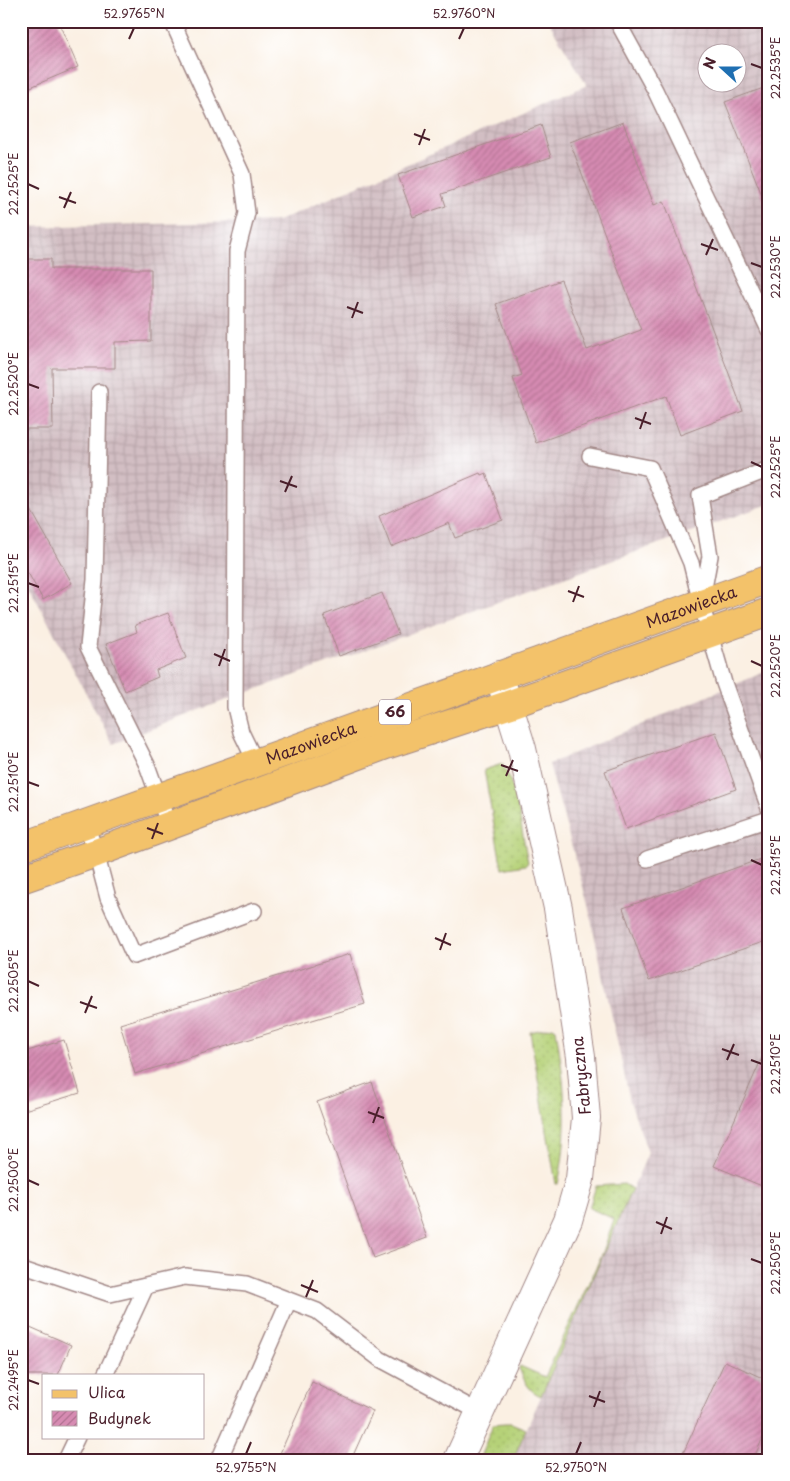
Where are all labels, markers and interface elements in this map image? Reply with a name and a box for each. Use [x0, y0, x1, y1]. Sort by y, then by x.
text: 52.9765°N [103, 4, 165, 22]
text: 52.9760°N [433, 4, 495, 22]
text: 22.2535°E [766, 37, 784, 99]
north arrow [698, 42, 748, 92]
text: N [698, 54, 721, 72]
text: 22.2525°E [4, 152, 22, 216]
text: 22.2530°E [766, 235, 784, 299]
text: 22.2520°E [4, 352, 22, 416]
text: 22.2525°E [766, 435, 784, 499]
text: 22.2515°E [4, 553, 22, 613]
street label: Mazowiecka [642, 579, 740, 633]
text: 22.2520°E [766, 634, 784, 698]
road number: 66 [379, 700, 411, 724]
street label: Mazowiecka [262, 715, 359, 769]
text: 22.2510°E [4, 752, 22, 812]
text: 22.2515°E [766, 835, 784, 895]
text: 22.2505°E [4, 949, 22, 1013]
text: 22.2510°E [766, 1034, 784, 1094]
street label: Fabryczna [564, 1036, 596, 1116]
text: 22.2500°E [4, 1148, 22, 1212]
text: 22.2505°E [766, 1231, 784, 1295]
text: 22.2495°E [4, 1349, 22, 1411]
legend [42, 1374, 205, 1438]
text: Ulica [88, 1380, 126, 1403]
text: Budynek [88, 1406, 151, 1429]
text: 52.9755°N [215, 1458, 277, 1476]
text: 52.9750°N [545, 1458, 607, 1476]

